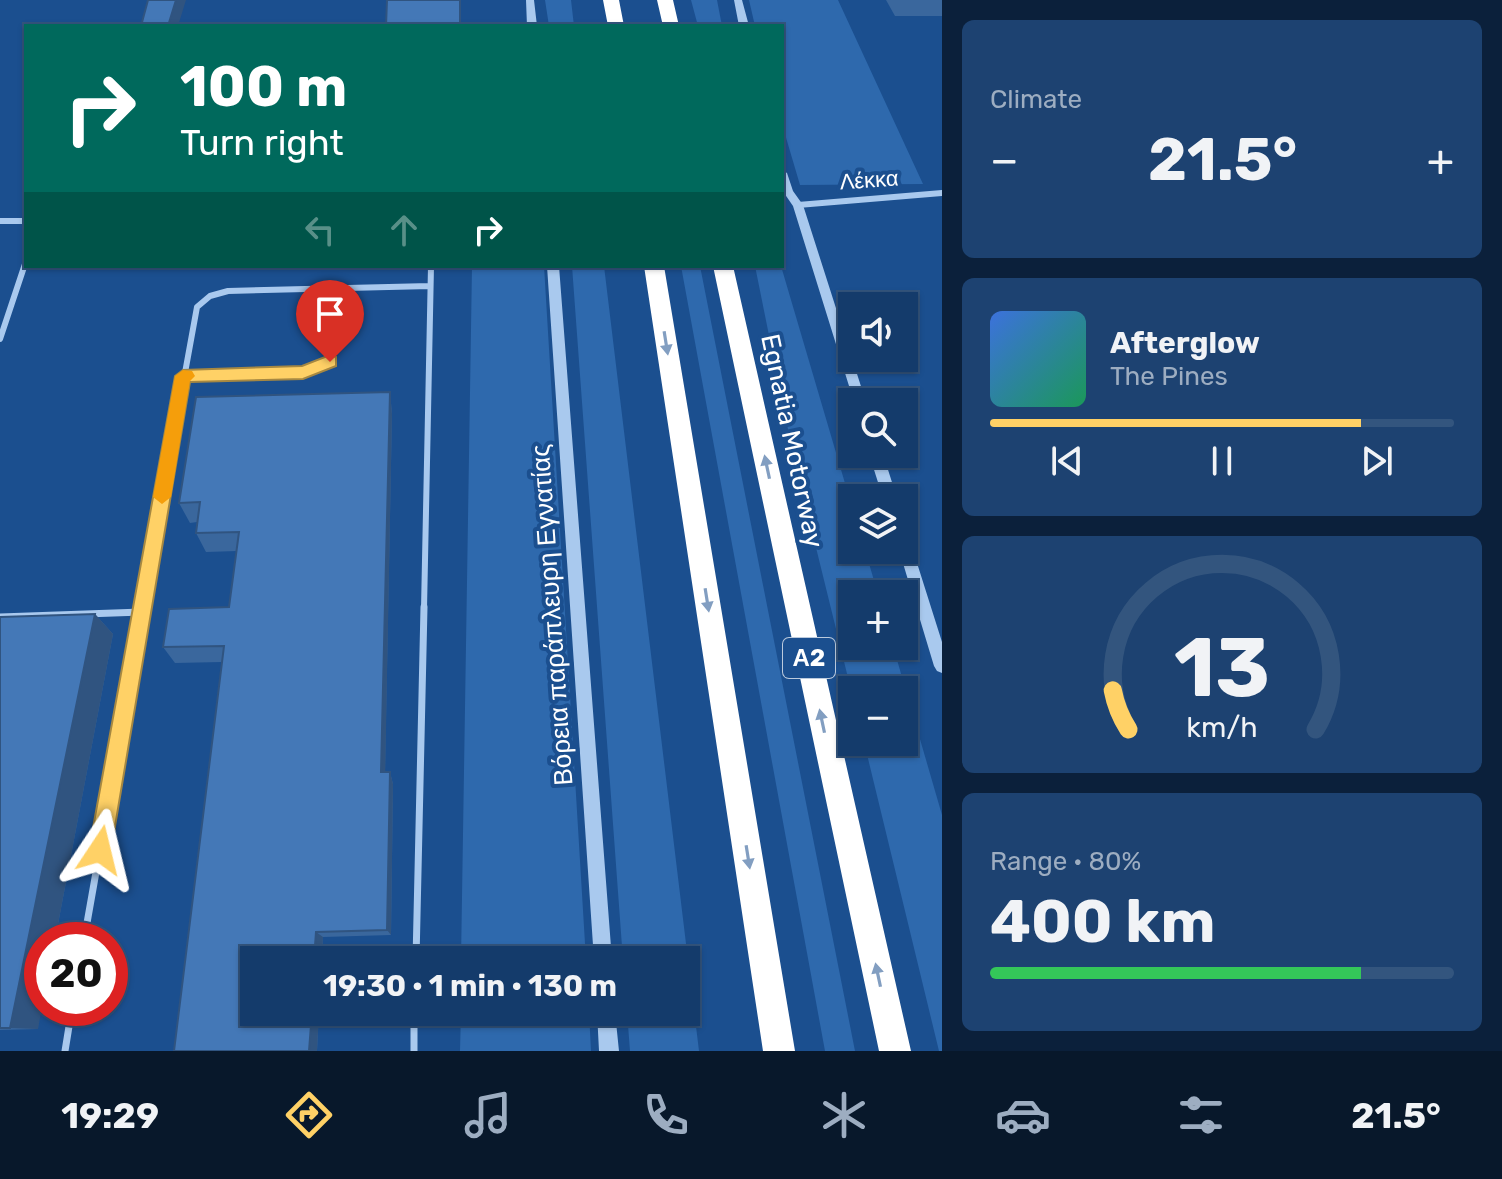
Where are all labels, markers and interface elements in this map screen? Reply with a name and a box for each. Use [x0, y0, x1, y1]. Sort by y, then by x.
text: 100 m [180, 54, 347, 120]
icon: right [48, 56, 152, 160]
text: Climate [990, 84, 1082, 115]
text: Turn right [180, 121, 344, 164]
text: 21.5° [1148, 124, 1297, 195]
text: − [990, 134, 1019, 186]
text: + [1427, 134, 1454, 186]
street label: Λέκκα [839, 164, 900, 196]
icon: left [298, 208, 342, 252]
icon: ahead [382, 208, 426, 252]
icon: right [466, 208, 510, 252]
pin [296, 280, 364, 362]
icon: arrive [308, 292, 352, 336]
map controls [838, 292, 918, 756]
button: sound [838, 292, 918, 372]
text: Afterglow [1110, 325, 1260, 361]
one-way arrow [660, 331, 673, 356]
street label: Egnatia Motorway [754, 331, 830, 551]
text: The Pines [1110, 361, 1228, 392]
button: search [838, 388, 918, 468]
icon: previous [1045, 439, 1089, 483]
icon: pause [1200, 439, 1244, 483]
icon: next [1355, 439, 1399, 483]
street label: Βόρεια παράπλευρη Εγνατίας [525, 443, 579, 787]
one-way arrow [760, 454, 773, 479]
button: layers [838, 484, 918, 564]
button: + [838, 580, 918, 660]
one-way arrow [702, 588, 714, 613]
text: 13 [1174, 618, 1270, 717]
road number: Α2 [783, 638, 835, 678]
button: − [838, 676, 918, 756]
one-way arrow [815, 708, 828, 733]
text: km/h [1186, 711, 1258, 745]
position arrow [58, 808, 142, 892]
one-way arrow [743, 844, 755, 869]
text: Range · 80% [990, 846, 1141, 877]
text: 400 km [990, 886, 1215, 957]
speed limit sign: 20 [24, 922, 128, 1026]
one-way arrow [871, 962, 884, 987]
text: 19:30 · 1 min · 130 m [323, 968, 617, 1004]
icon: directions [281, 1087, 337, 1143]
icon: music [460, 1087, 516, 1143]
icon: phone [638, 1087, 694, 1143]
icon: climate [816, 1087, 872, 1143]
icon: car [995, 1087, 1051, 1143]
icon: filters [1173, 1087, 1229, 1143]
text: 19:29 [61, 1094, 159, 1137]
text: 21.5° [1351, 1094, 1441, 1137]

